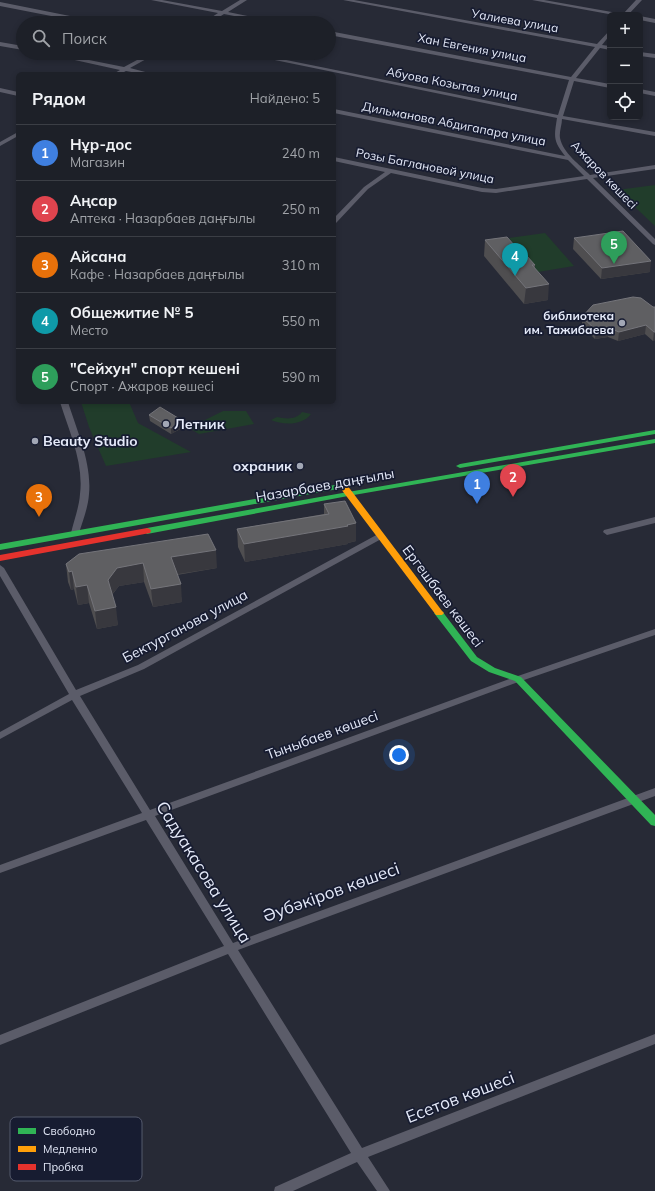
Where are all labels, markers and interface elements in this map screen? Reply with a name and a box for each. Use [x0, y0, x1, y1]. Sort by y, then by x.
street label: Уалиева улица [469, 5, 560, 36]
map controls [607, 12, 643, 120]
button: + [607, 12, 643, 48]
search box [16, 16, 336, 60]
icon: search [30, 27, 52, 49]
text: Поиск [62, 29, 107, 48]
street label: Хан Евгения улица [417, 30, 528, 65]
button: − [607, 48, 643, 84]
street label: Абуова Козытая улица [385, 63, 519, 104]
button: locate [607, 84, 643, 120]
text: Рядом [32, 88, 86, 109]
text: Найдено: 5 [250, 90, 320, 106]
street label: Дильманова Абдигапара улица [361, 98, 547, 149]
text: Нұр-дос [70, 135, 132, 154]
street label: Ажаров көшесі [568, 137, 641, 212]
text: 1 [41, 145, 49, 161]
text: 240 m [282, 145, 320, 161]
street label: Розы Баглановой улица [355, 145, 496, 186]
text: Магазин [70, 154, 125, 170]
text: Аңсар [70, 191, 117, 210]
text: 2 [41, 201, 49, 217]
text: 250 m [282, 201, 320, 217]
text: Аптека · Назарбаев даңғылы [70, 210, 255, 226]
pin: 5 [601, 231, 627, 264]
pin: 4 [502, 243, 528, 276]
text: Айсана [70, 247, 127, 266]
text: 3 [41, 257, 49, 273]
text: 310 m [282, 257, 320, 273]
text: Кафе · Назарбаев даңғылы [70, 266, 244, 282]
text: Общежитие № 5 [70, 303, 193, 322]
place label: библиотека им. Тажибаева [524, 308, 614, 337]
text: 4 [41, 313, 49, 329]
text: 550 m [282, 313, 320, 329]
marker: библиотека им. Тажибаева [617, 318, 627, 328]
text: Место [70, 322, 108, 338]
text: "Сейхун" спорт кешені [70, 359, 240, 378]
text: 5 [41, 369, 49, 385]
text: 590 m [282, 369, 320, 385]
text: Спорт · Ажаров көшесі [70, 378, 214, 394]
place label: Летник [174, 415, 226, 433]
marker: Летник [161, 419, 171, 429]
place label: Beauty Studio [43, 432, 137, 450]
marker: Beauty Studio [30, 436, 40, 446]
place label: охраник [233, 457, 293, 475]
marker: охраник [295, 461, 305, 471]
street label: Назарбаев даңғылы [254, 464, 396, 506]
pin: 2 [500, 464, 526, 497]
pin: 1 [464, 471, 490, 504]
pin: 3 [26, 484, 52, 517]
street label: Ергешбаев көшесі [399, 541, 487, 651]
street label: Бектурганова улица [119, 585, 251, 667]
street label: Тыныбаев көшесі [264, 706, 380, 764]
your location [389, 745, 409, 765]
street label: Садуакасова улица [151, 797, 257, 947]
street label: Әубәкіров көшесі [260, 857, 402, 927]
street label: Есетов көшесі [403, 1066, 517, 1127]
legend [10, 1117, 142, 1181]
text: Свободно [43, 1124, 96, 1138]
text: Медленно [43, 1142, 97, 1156]
text: Пробка [43, 1160, 84, 1174]

